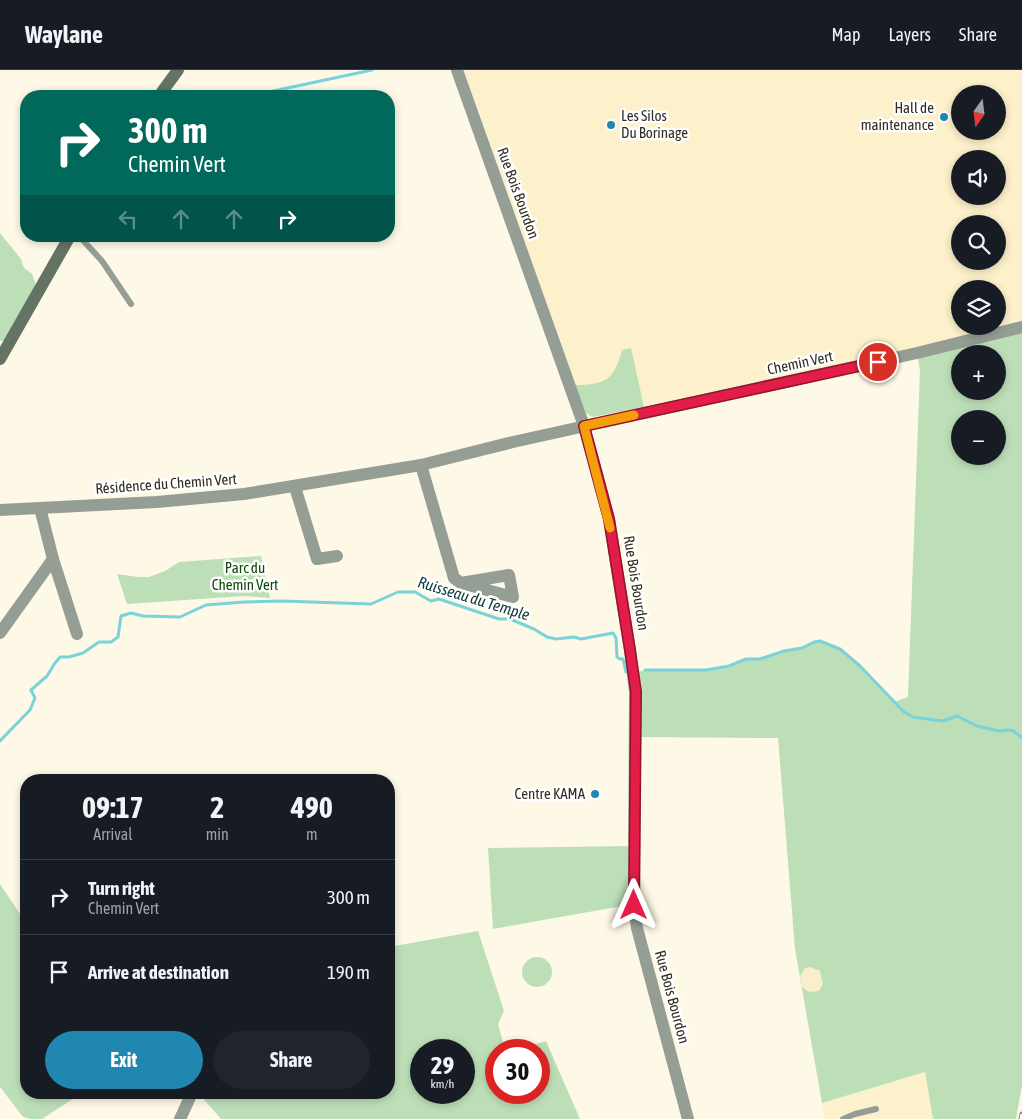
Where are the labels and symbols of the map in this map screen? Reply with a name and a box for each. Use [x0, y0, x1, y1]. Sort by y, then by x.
north arrow [951, 85, 1006, 140]
place label: Hall de maintenance [861, 99, 934, 133]
place label: Les Silos Du Borinage [621, 107, 688, 141]
marker: Hall de maintenance [938, 111, 950, 123]
marker: Les Silos Du Borinage [605, 119, 617, 131]
street label: Rue Bois Bourdon [494, 145, 543, 241]
pin [857, 341, 899, 383]
street label: Chemin Vert [765, 347, 834, 378]
street label: Résidence du Chemin Vert [95, 470, 237, 497]
street label: Rue Bois Bourdon [621, 534, 652, 632]
park label: Parc du Chemin Vert [212, 559, 278, 593]
water label: Ruisseau du Temple [416, 572, 532, 625]
place label: Centre KAMA [514, 785, 586, 802]
marker: Centre KAMA [589, 788, 601, 800]
position arrow [607, 878, 659, 930]
street label: Rue Bois Bourdon [652, 948, 693, 1045]
speed limit sign: 30 [485, 1039, 550, 1104]

